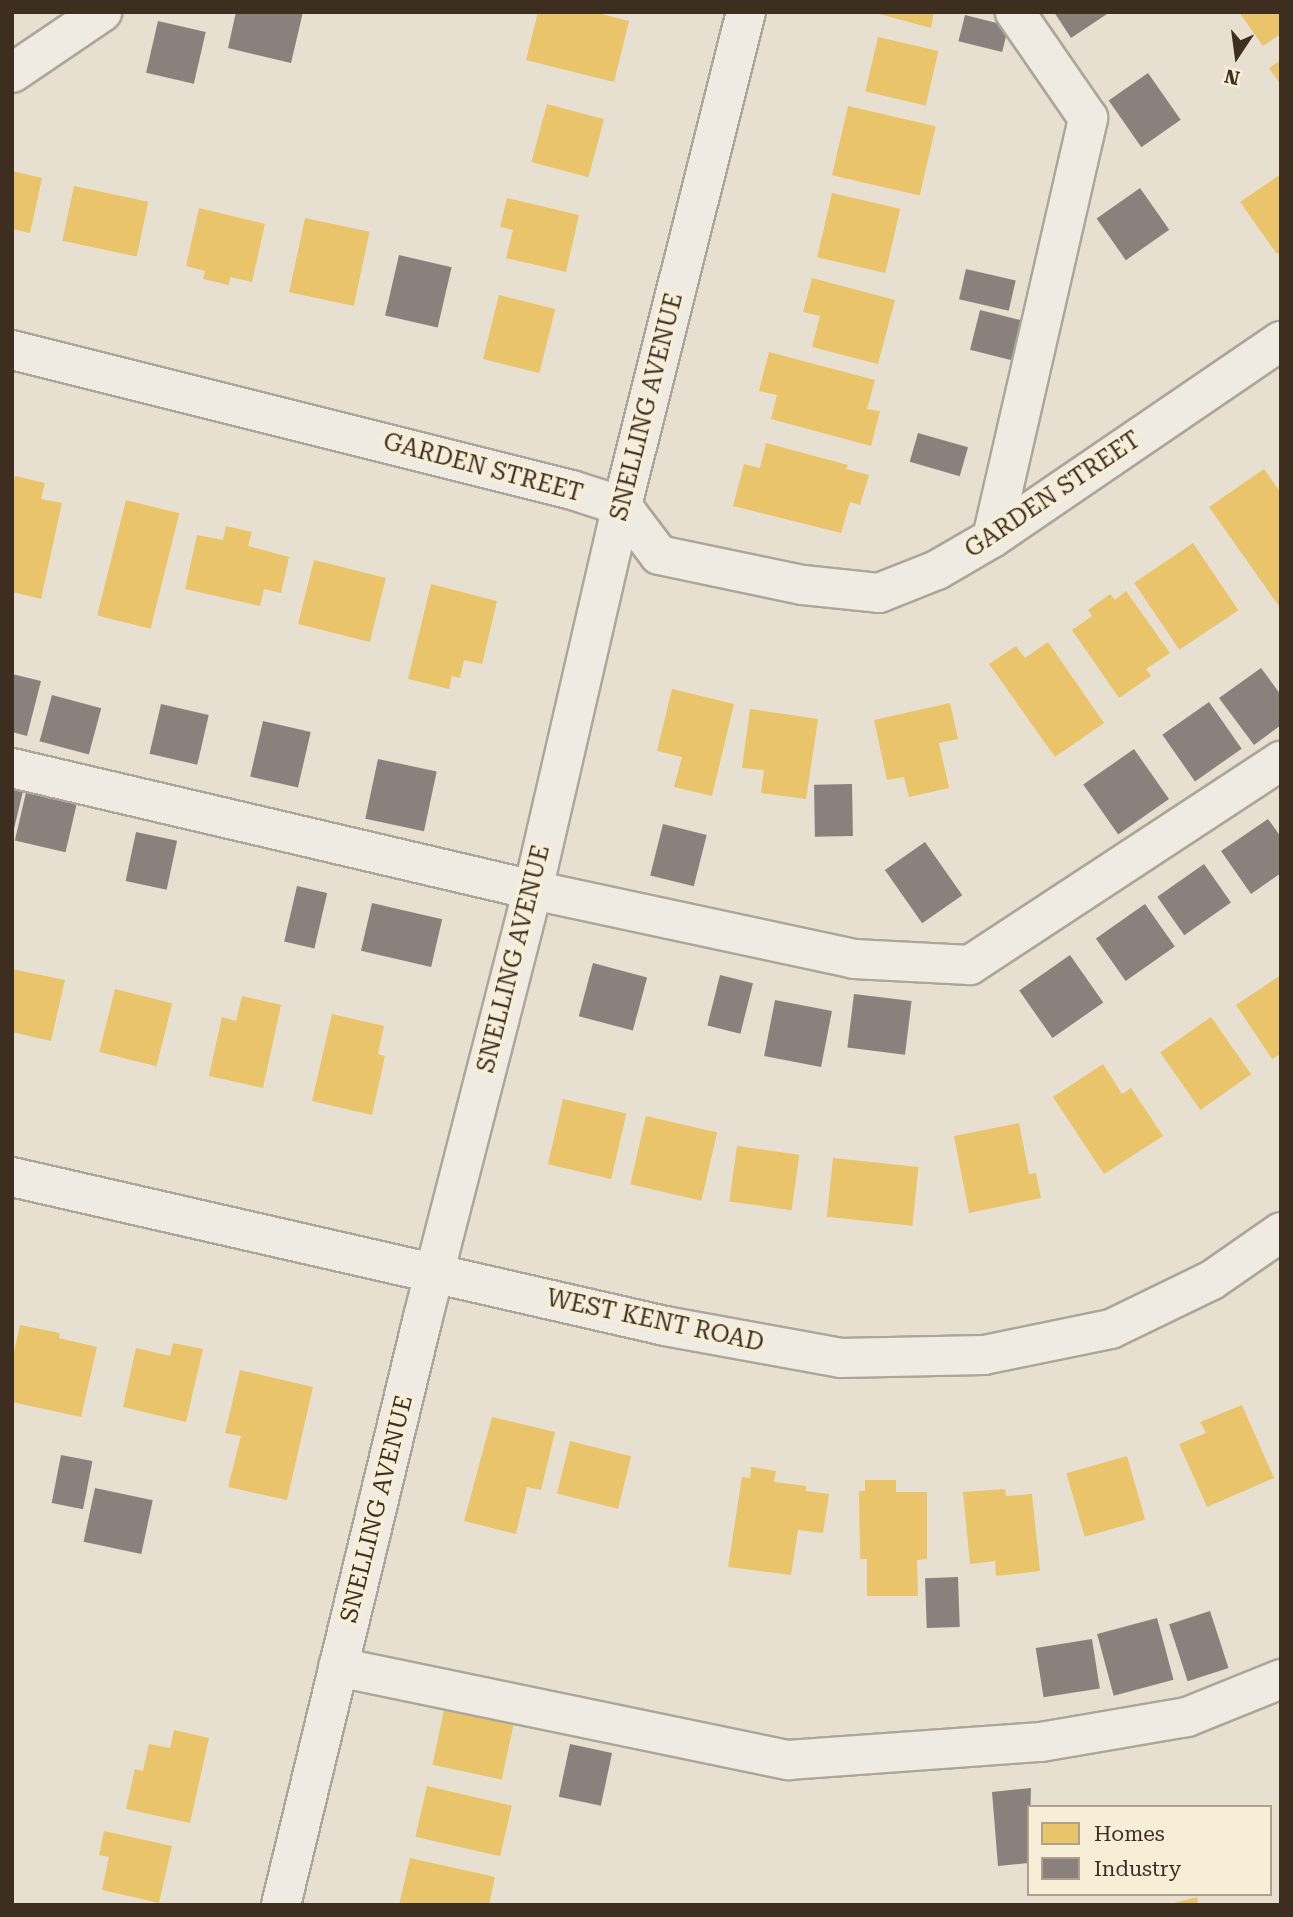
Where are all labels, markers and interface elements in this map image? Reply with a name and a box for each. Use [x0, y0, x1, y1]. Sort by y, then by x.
north arrow [1202, 21, 1272, 91]
text: N [1222, 64, 1242, 90]
street label: SNELLING AVENUE [605, 290, 689, 524]
street label: GARDEN STREET [960, 426, 1146, 564]
street label: GARDEN STREET [380, 428, 586, 508]
street label: SNELLING AVENUE [472, 842, 556, 1076]
street label: WEST KENT ROAD [544, 1284, 766, 1358]
street label: SNELLING AVENUE [335, 1392, 419, 1626]
legend [1027, 1805, 1272, 1896]
text: Homes [1094, 1822, 1165, 1846]
text: Industry [1094, 1857, 1181, 1881]

